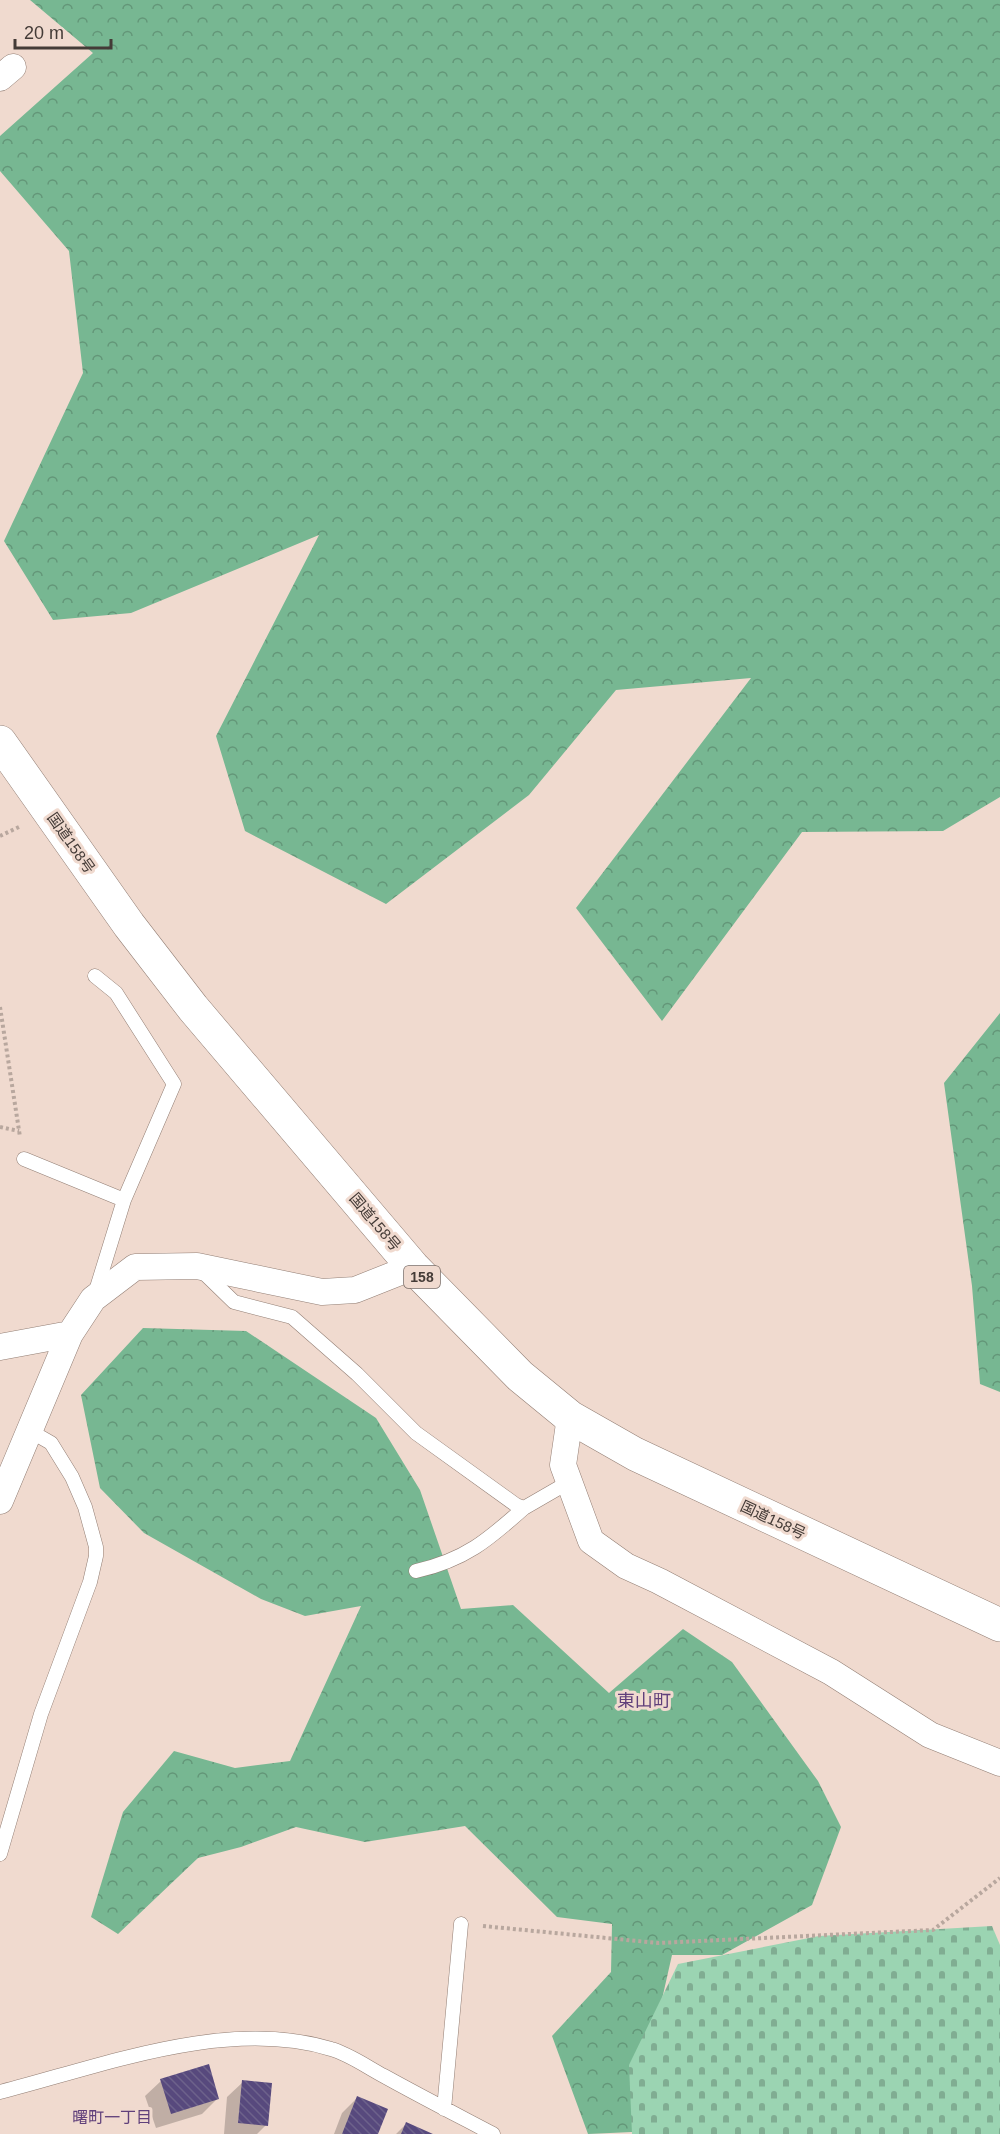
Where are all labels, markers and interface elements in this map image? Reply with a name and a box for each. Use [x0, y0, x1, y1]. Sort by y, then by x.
scale bar [15, 12, 111, 50]
text: 20 m [24, 23, 64, 43]
street label: 国道158号 [44, 809, 98, 876]
street label: 国道158号 [346, 1189, 404, 1254]
road number: 158 [404, 1266, 440, 1288]
street label: 国道158号 [738, 1497, 809, 1542]
district label: 東山町 [617, 1691, 671, 1711]
district label: 曙町一丁目 [72, 2109, 152, 2126]

